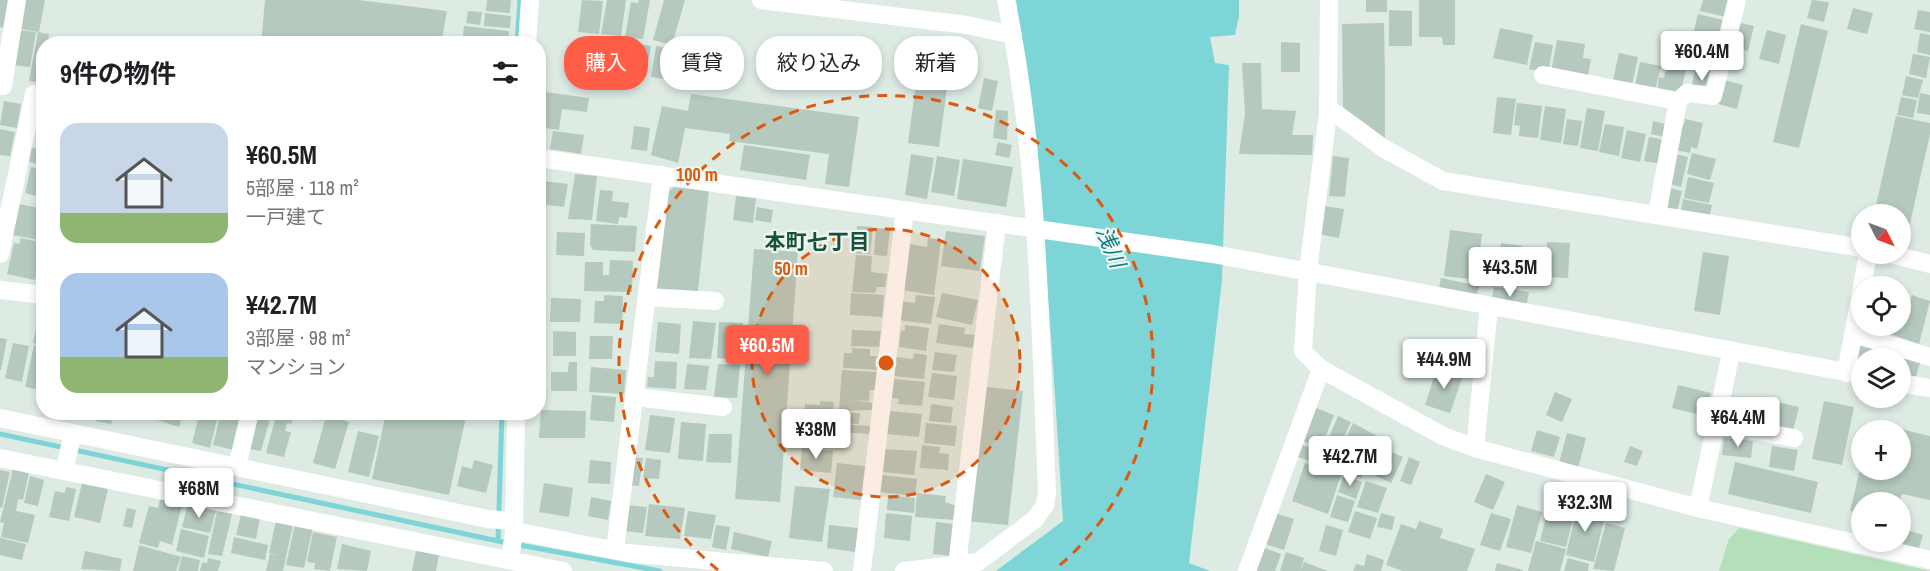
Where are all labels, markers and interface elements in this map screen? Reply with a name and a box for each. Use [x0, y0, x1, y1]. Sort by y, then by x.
pin: ¥60.4M [1653, 31, 1751, 82]
chip: 購入 [564, 36, 648, 90]
chip: 賃貸 [660, 36, 744, 90]
chip: 絞り込み [756, 36, 882, 90]
chip: 新着 [894, 36, 978, 90]
text: ¥60.4M [1675, 37, 1729, 64]
text: 9件の物件 [60, 56, 176, 91]
icon: filters [489, 56, 522, 89]
text: ¥60.5M [246, 137, 317, 172]
icon: home [108, 147, 180, 219]
text: 100 m [676, 162, 718, 187]
text: 5部屋 · 118 m² [246, 174, 359, 201]
text: 一戸建て [246, 203, 326, 230]
north arrow [1851, 204, 1911, 264]
map controls [1851, 204, 1911, 552]
water label: 浅川 [1089, 222, 1133, 274]
district label: 本町七丁目 [765, 227, 870, 256]
pin: ¥43.5M [1461, 247, 1559, 298]
text: ¥43.5M [1483, 253, 1537, 280]
text: 50 m [774, 256, 808, 281]
button: locate [1851, 276, 1911, 336]
text: ¥42.7M [246, 287, 317, 322]
icon: home [108, 297, 180, 369]
text: 3部屋 · 98 m² [246, 324, 351, 351]
pin: ¥60.5M [718, 325, 816, 376]
text: ¥60.5M [740, 331, 794, 358]
pin: ¥44.9M [1395, 339, 1493, 390]
text: ¥44.9M [1417, 345, 1471, 372]
button: layers [1851, 348, 1911, 408]
text: マンション [246, 353, 346, 380]
centre of rings [876, 353, 896, 373]
pin: ¥64.4M [1689, 397, 1787, 448]
text: ¥64.4M [1711, 403, 1765, 430]
pin: ¥38M [780, 409, 852, 460]
text: ¥38M [795, 415, 837, 442]
button: + [1851, 420, 1911, 480]
pin: ¥42.7M [1301, 436, 1399, 487]
text: ¥42.7M [1323, 442, 1377, 469]
pin: ¥68M [163, 468, 235, 519]
text: ¥68M [178, 474, 220, 501]
pin: ¥32.3M [1536, 482, 1634, 533]
text: ¥32.3M [1558, 488, 1612, 515]
button: − [1851, 492, 1911, 552]

